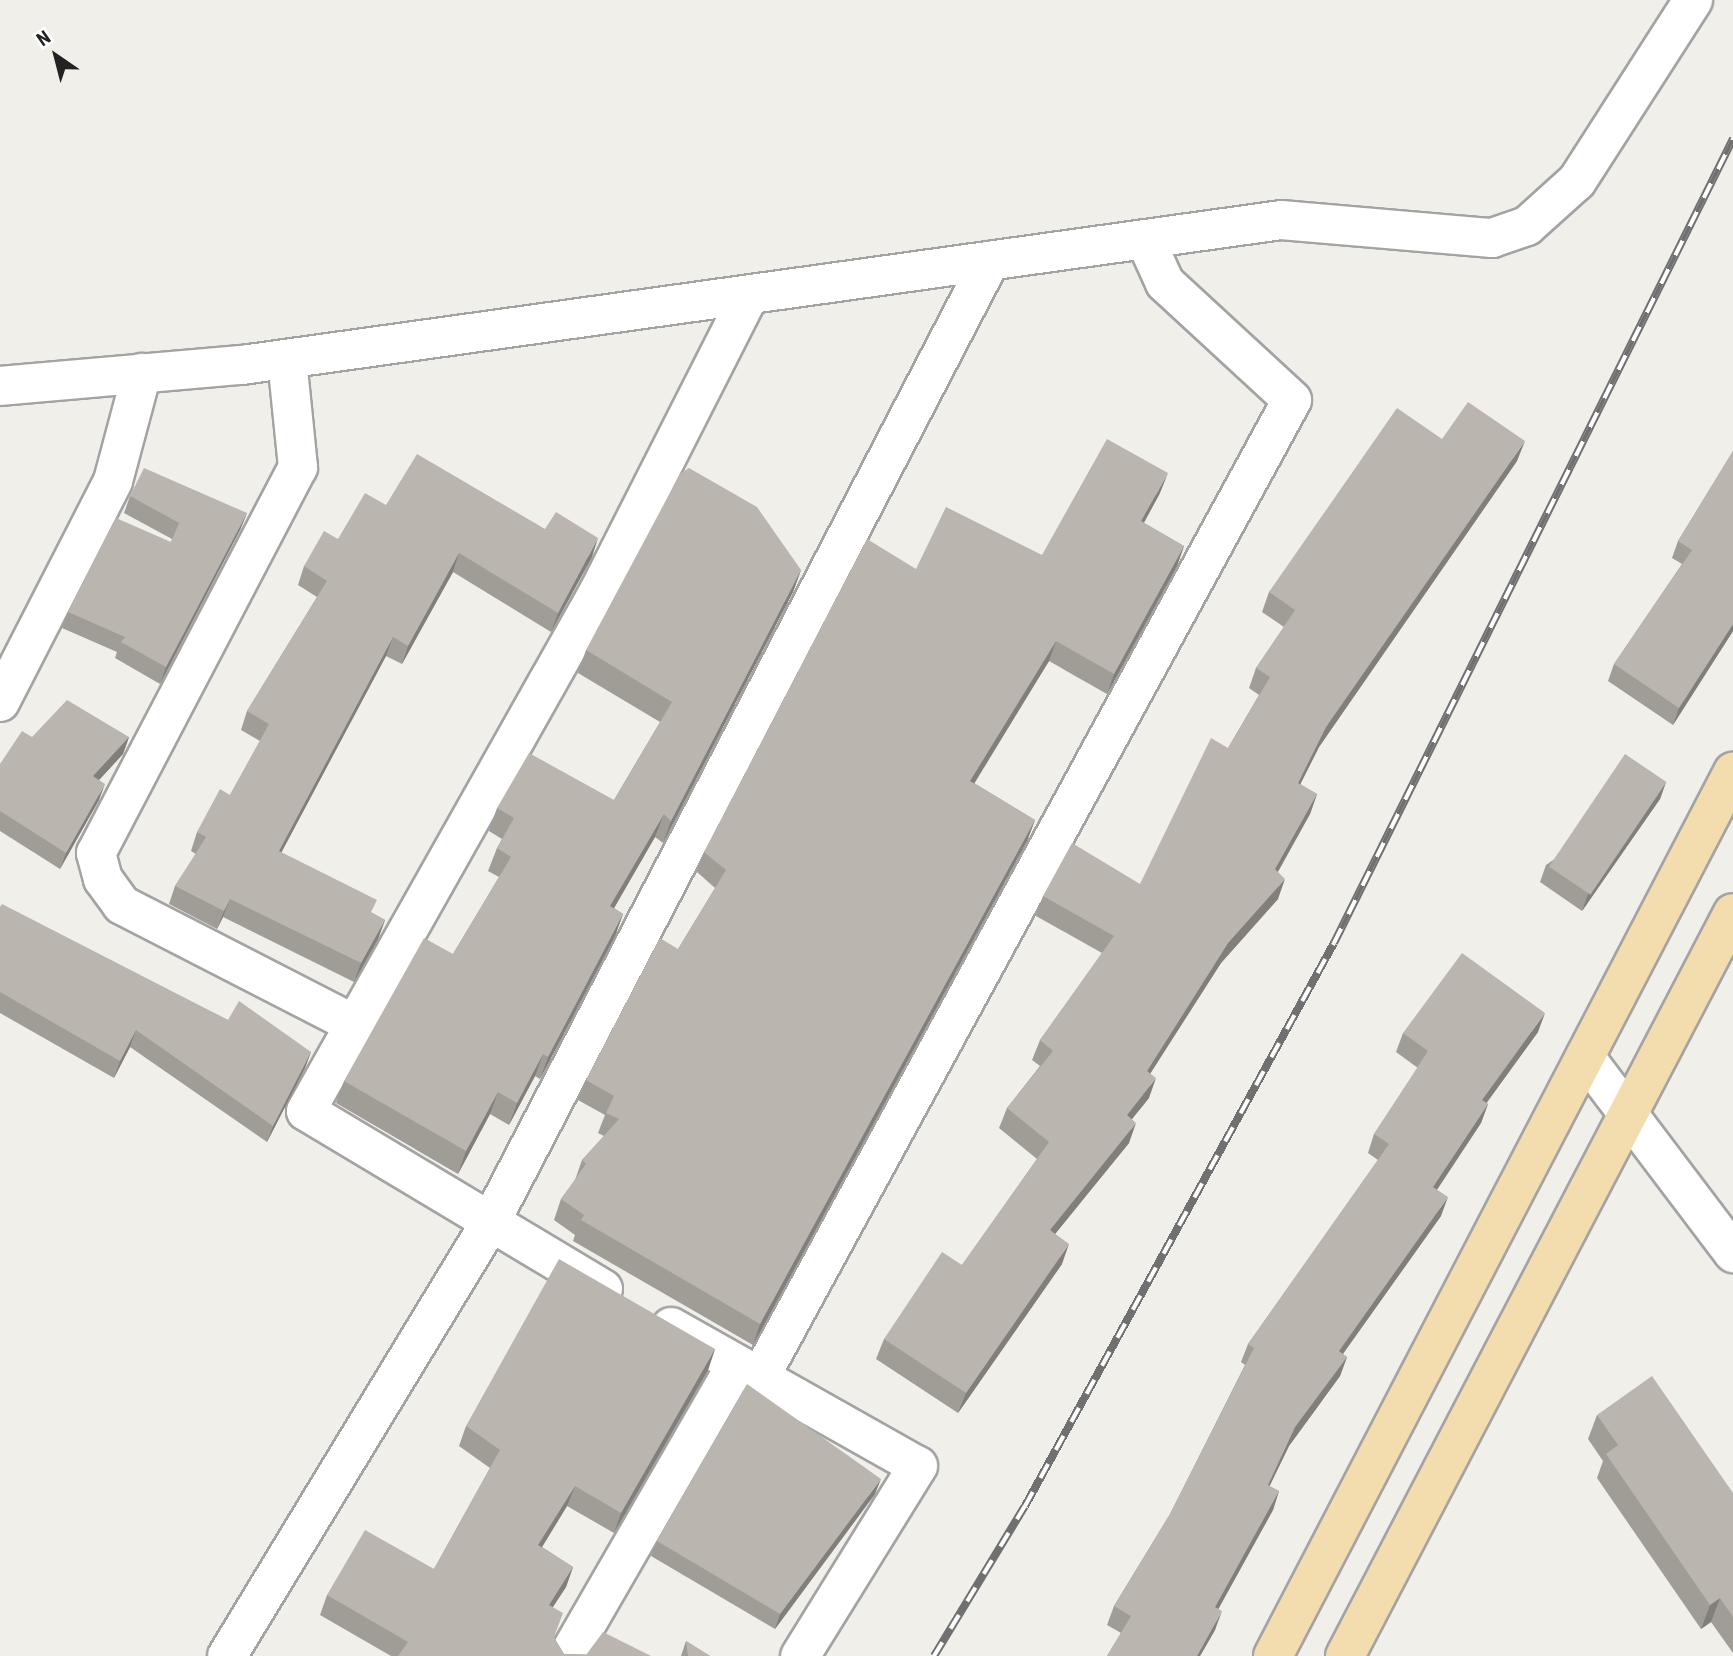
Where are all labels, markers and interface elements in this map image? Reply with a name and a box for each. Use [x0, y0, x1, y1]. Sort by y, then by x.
north arrow [21, 21, 91, 91]
text: N [32, 26, 55, 51]

